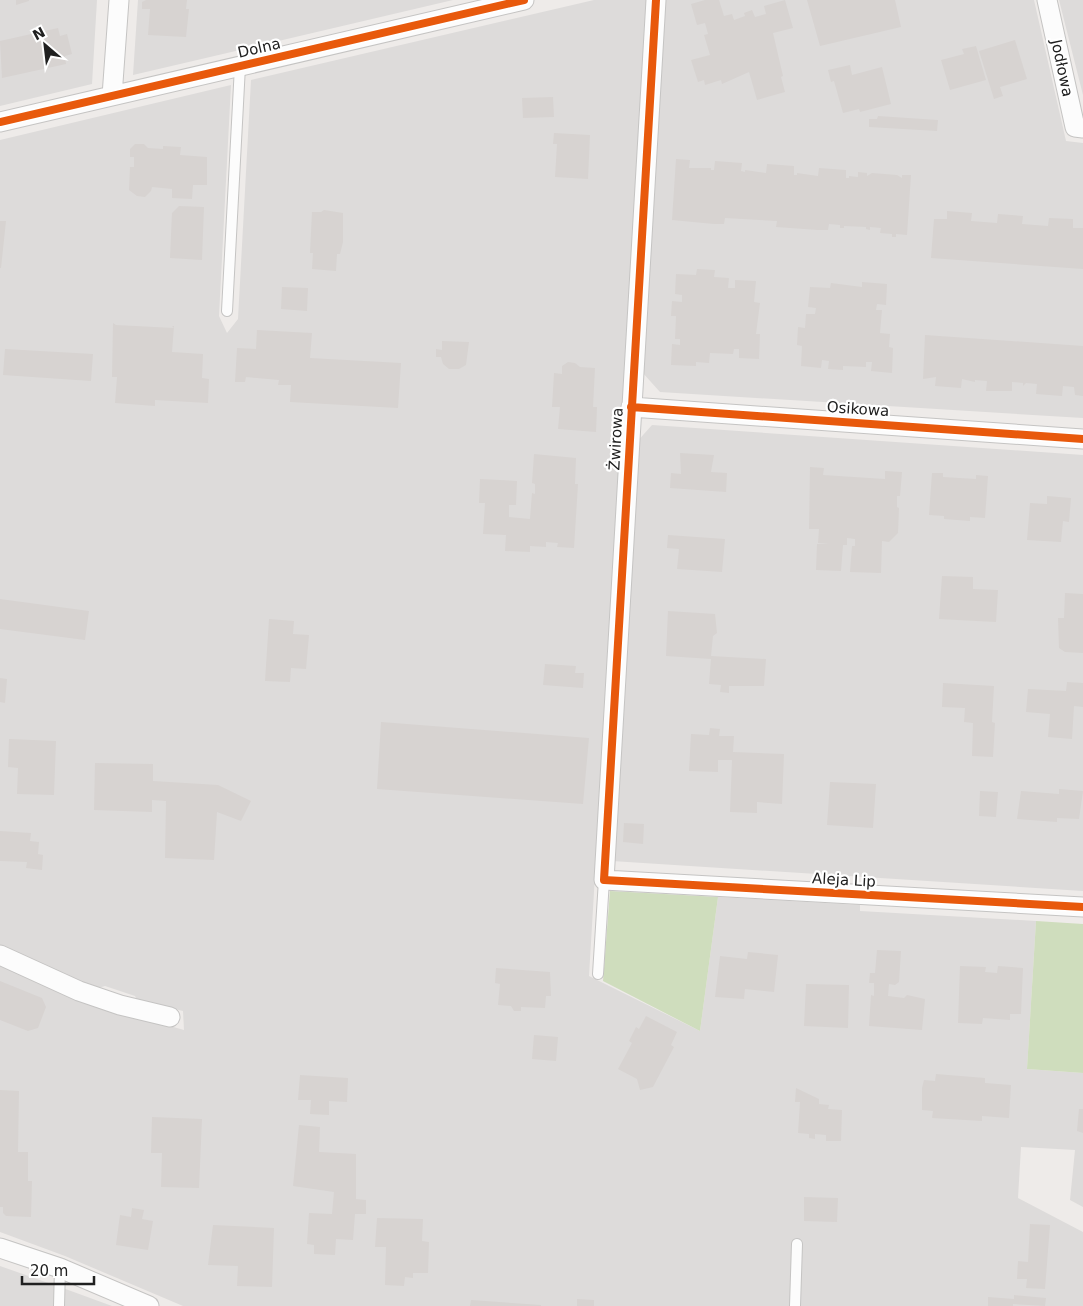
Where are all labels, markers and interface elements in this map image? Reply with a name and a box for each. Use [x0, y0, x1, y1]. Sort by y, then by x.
north arrow [20, 20, 70, 70]
text: N [30, 24, 48, 43]
street label: Dolna [236, 34, 282, 62]
street label: Jodłowa [1047, 37, 1077, 98]
street label: Osikowa [826, 398, 890, 420]
street label: Żwirowa [604, 407, 627, 471]
street label: Aleja Lip [812, 869, 876, 891]
scale bar [22, 1254, 95, 1286]
text: 20 m [30, 1262, 68, 1280]

